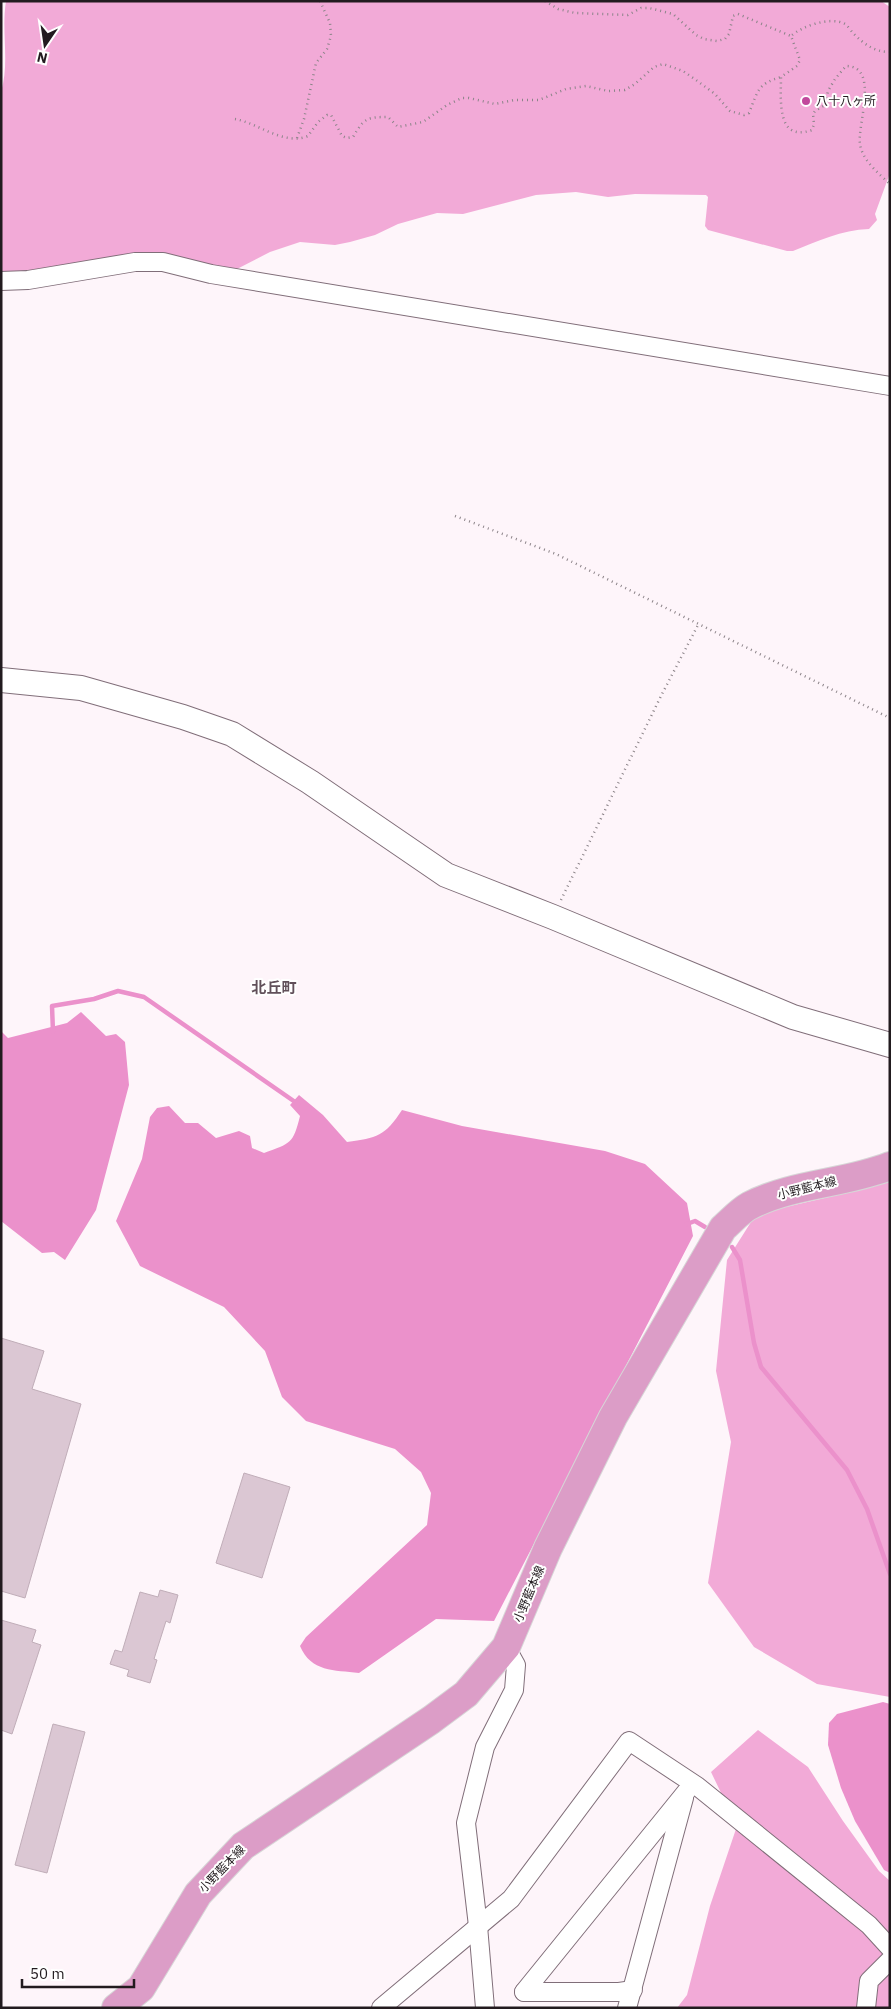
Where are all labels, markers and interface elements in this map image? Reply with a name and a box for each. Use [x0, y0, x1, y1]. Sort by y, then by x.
north arrow [20, 20, 70, 70]
text: N [35, 48, 49, 68]
place label: 八十八ヶ所 [816, 93, 876, 108]
marker: 八十八ヶ所 [800, 95, 812, 107]
district label: 北丘町 [251, 978, 297, 997]
street label: 小野藍本線 [776, 1173, 838, 1202]
street label: 小野藍本線 [510, 1563, 547, 1624]
street label: 小野藍本線 [195, 1842, 248, 1895]
scale bar [22, 1956, 135, 1988]
text: 50 m [30, 1964, 65, 1983]

